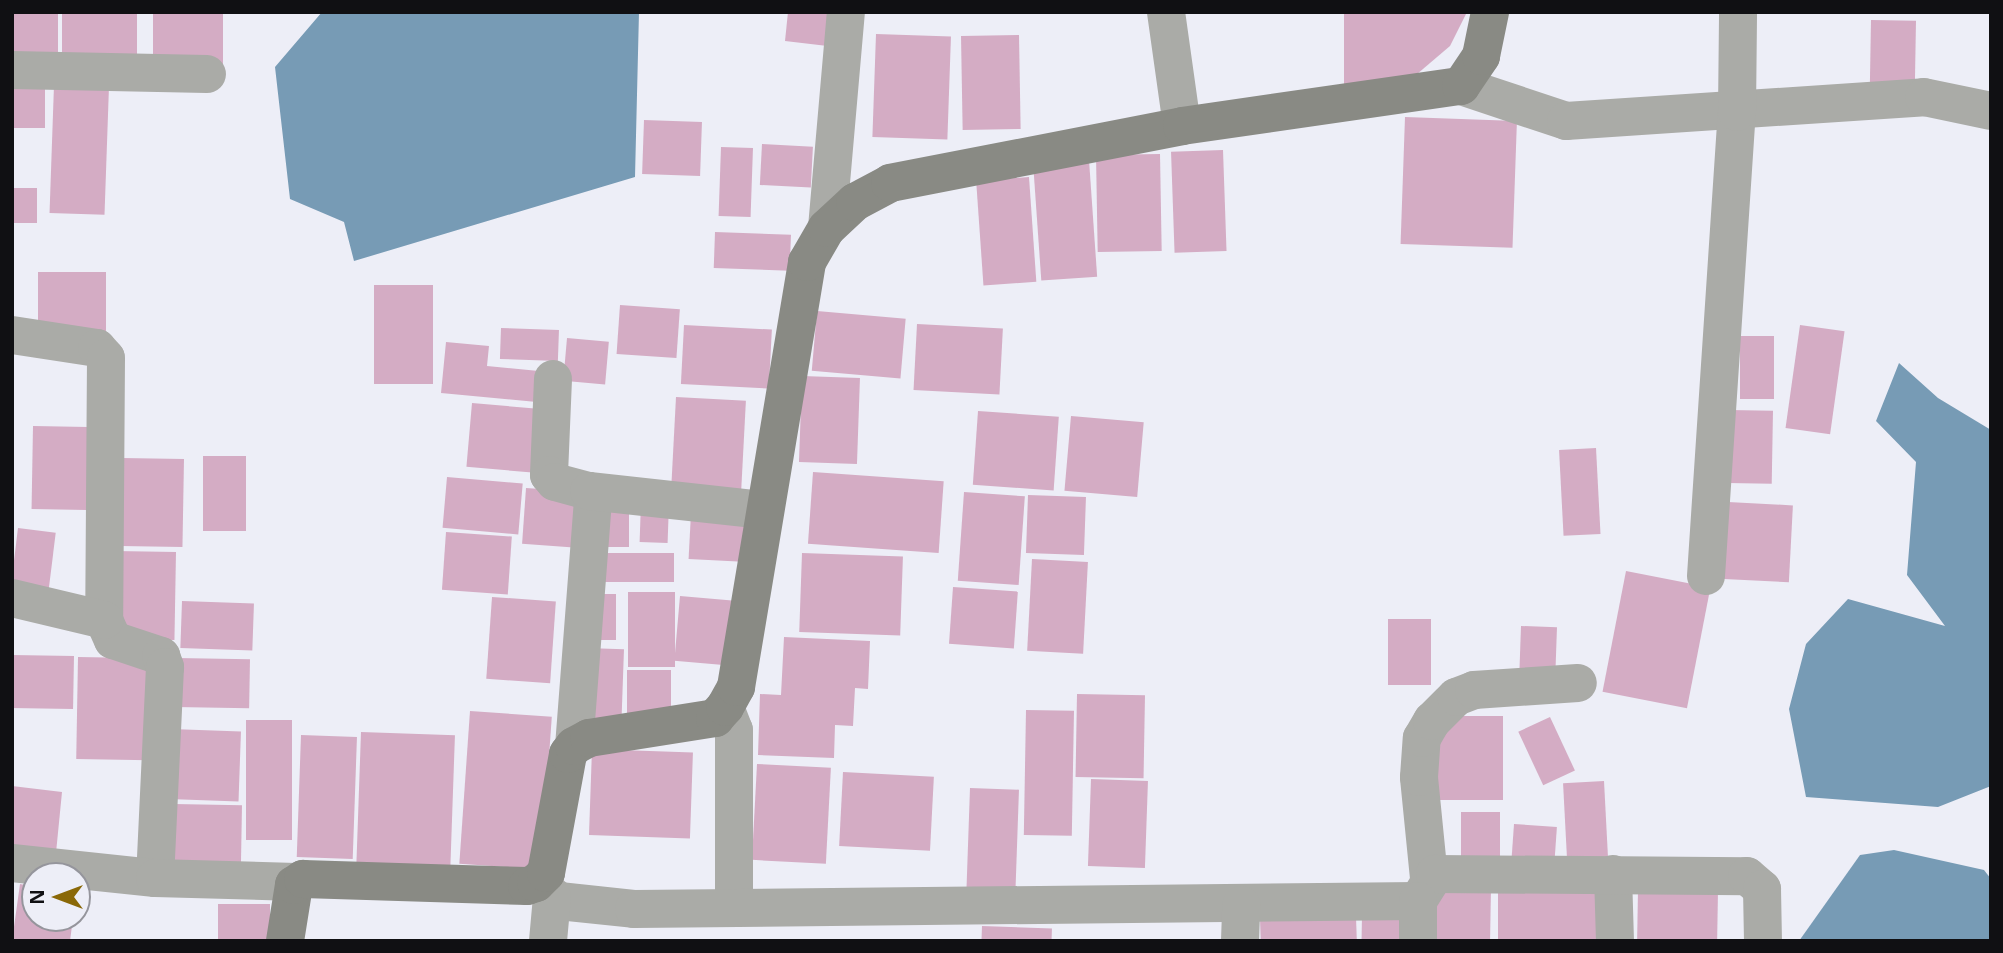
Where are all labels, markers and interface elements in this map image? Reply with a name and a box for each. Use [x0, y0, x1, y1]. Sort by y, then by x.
north arrow [21, 862, 91, 932]
text: N [24, 889, 50, 905]

